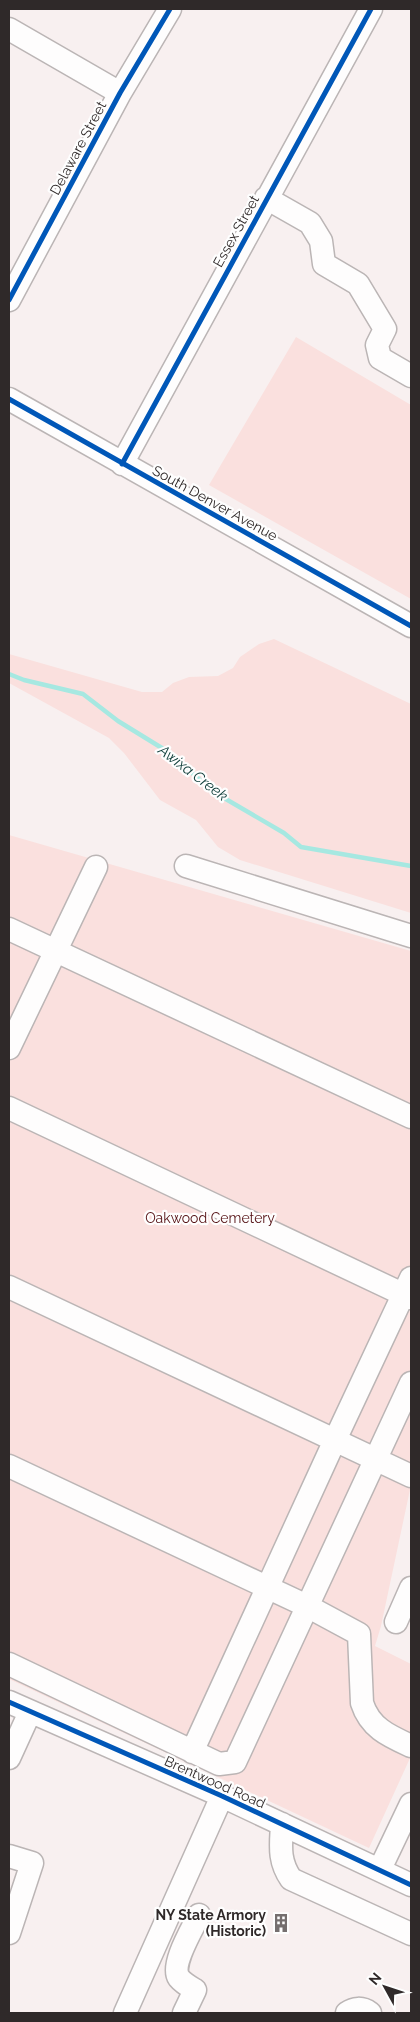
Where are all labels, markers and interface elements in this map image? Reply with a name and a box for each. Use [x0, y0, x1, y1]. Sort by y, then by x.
street label: Delaware Street [47, 98, 110, 197]
street label: Essex Street [210, 192, 262, 270]
street label: South Denver Avenue [150, 462, 280, 544]
water label: Awixa Creek [154, 740, 231, 805]
park label: Oakwood Cemetery [145, 1210, 275, 1226]
street label: Brentwood Road [162, 1753, 268, 1811]
place label: NY State Armory (Historic) [155, 1907, 266, 1939]
building icon: NY State Armory (Historic) [270, 1912, 292, 1934]
north arrow [360, 1962, 410, 2012]
text: N [365, 1969, 385, 1988]

